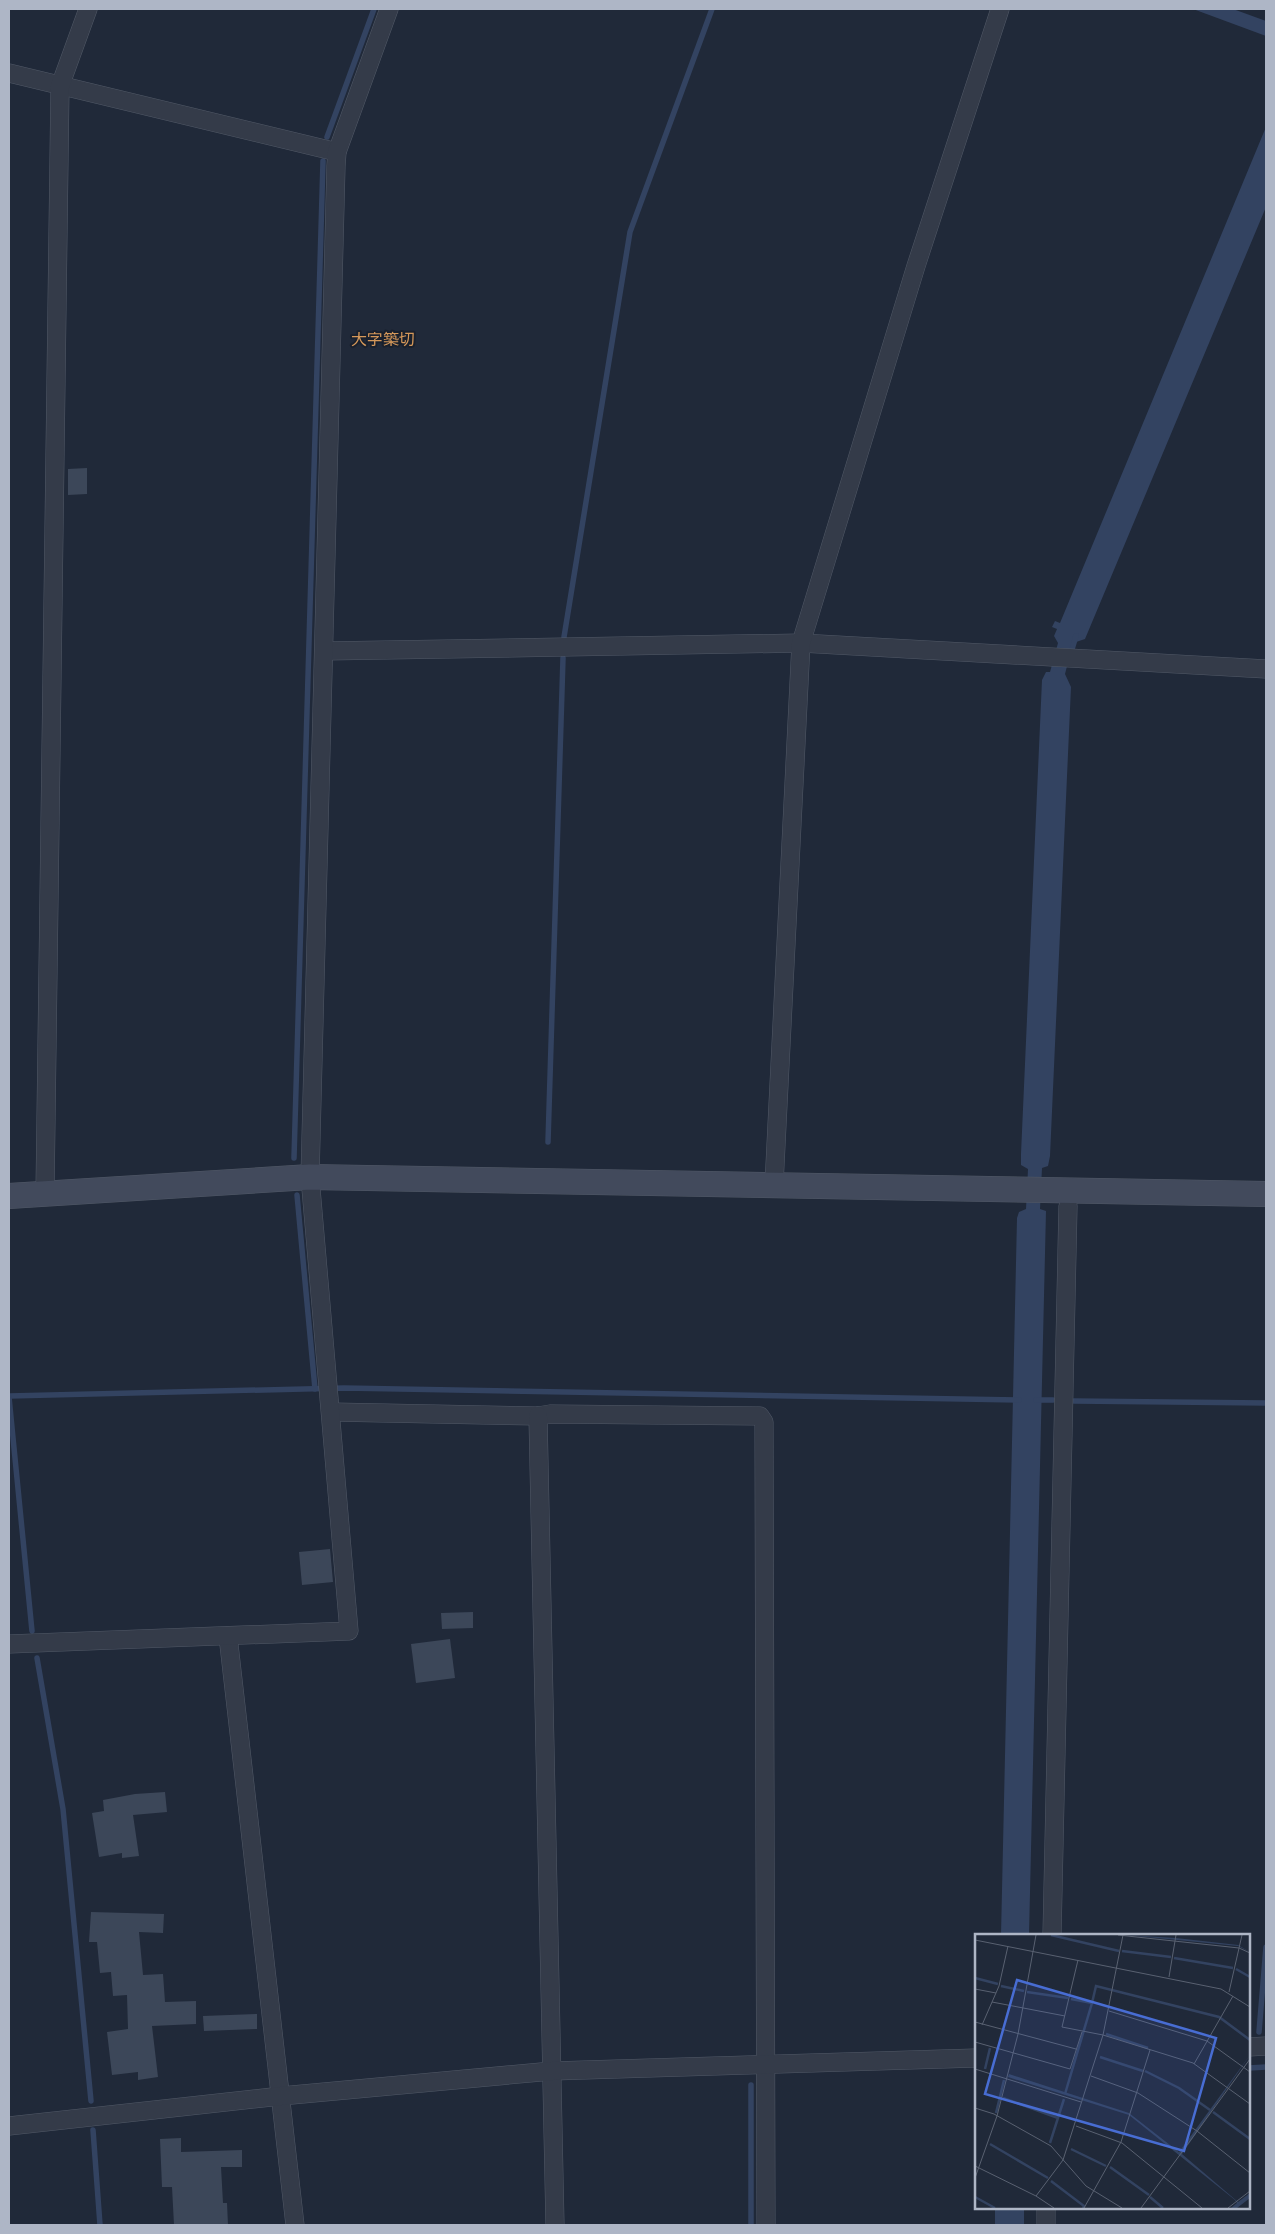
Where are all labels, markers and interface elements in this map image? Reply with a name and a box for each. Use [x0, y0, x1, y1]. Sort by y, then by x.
district label: 大字築切 [351, 328, 415, 350]
inset map [975, 1934, 1250, 2209]

